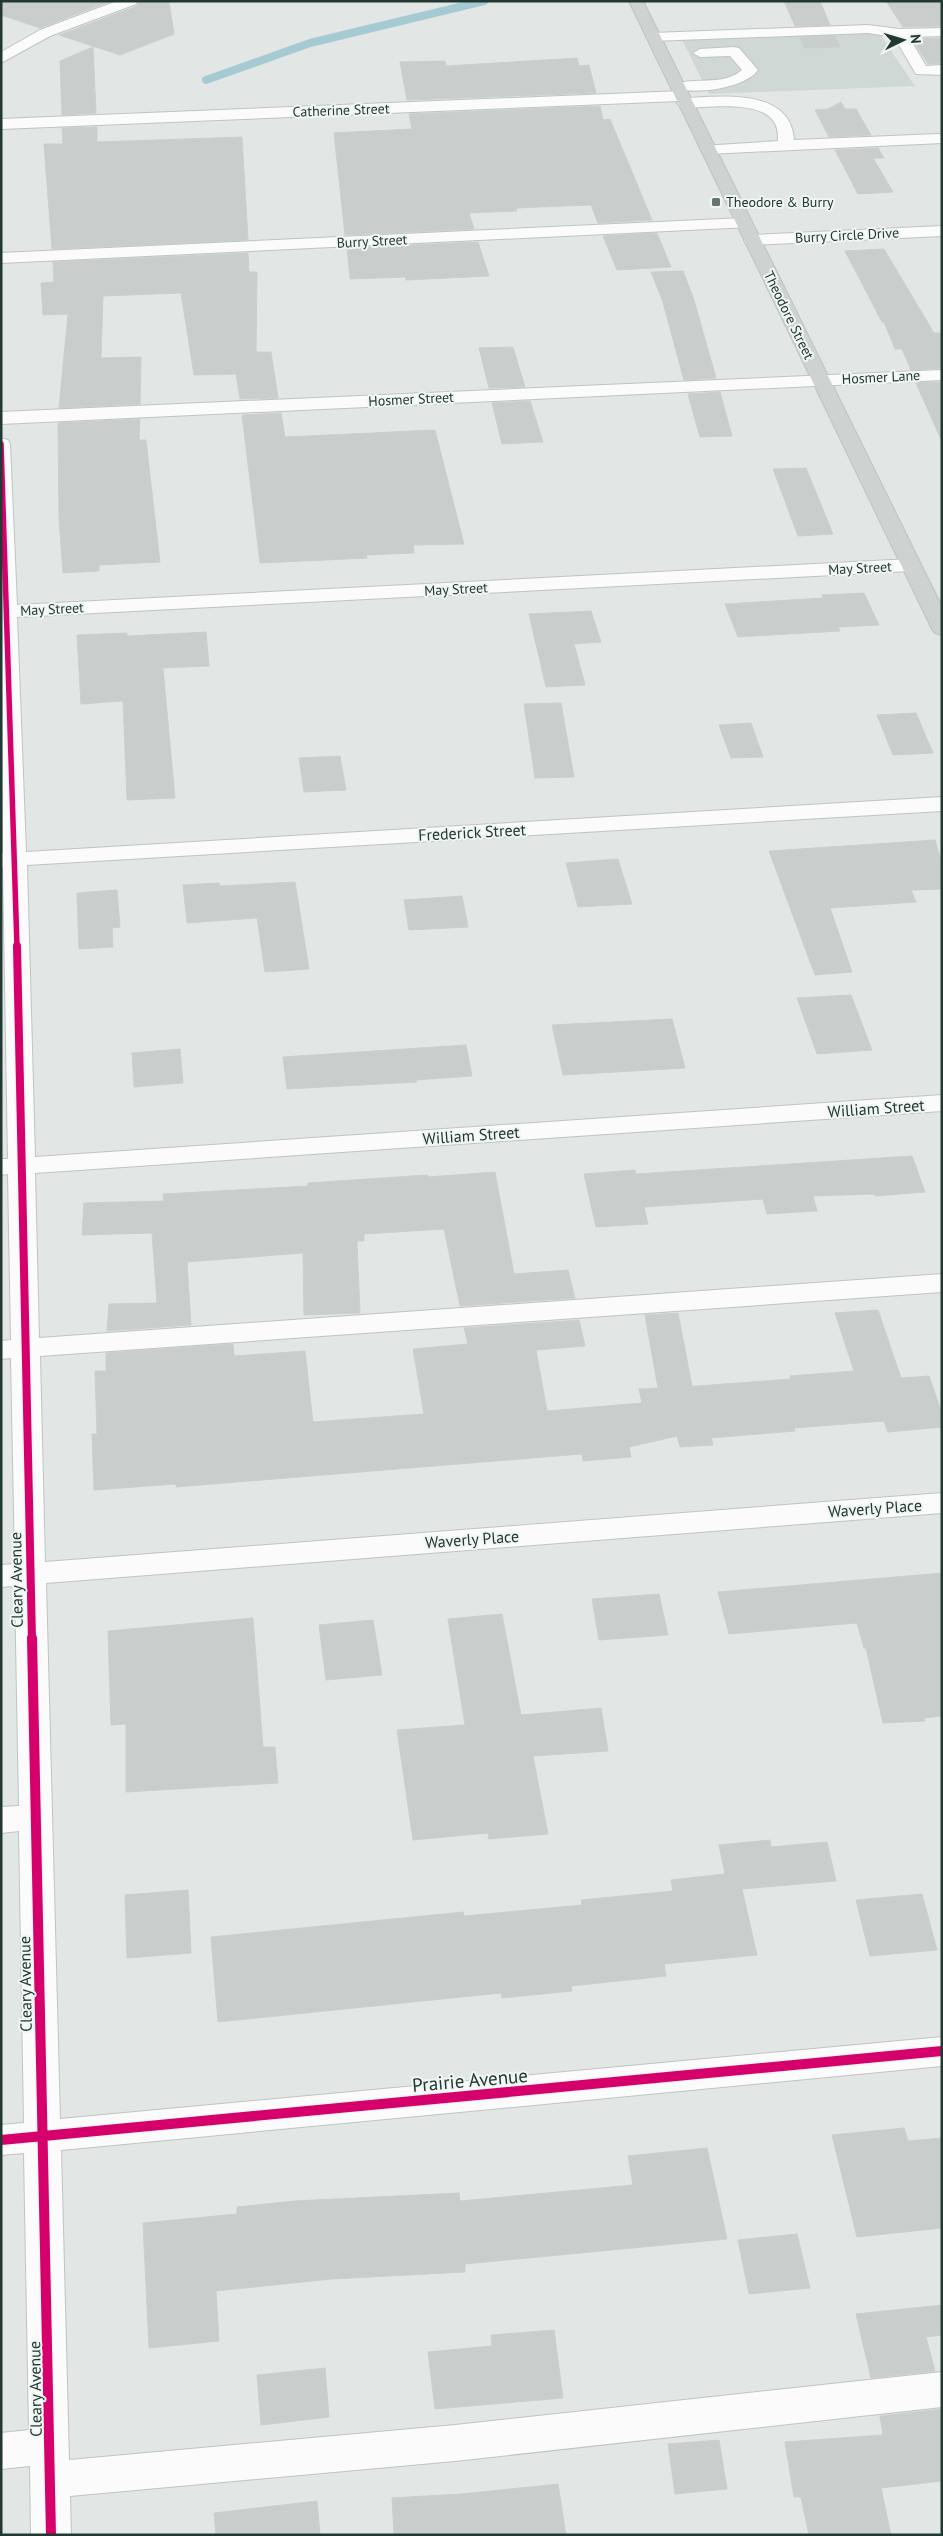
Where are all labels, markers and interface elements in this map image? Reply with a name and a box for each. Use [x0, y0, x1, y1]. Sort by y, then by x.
north arrow [878, 15, 928, 65]
text: N [907, 33, 925, 44]
street label: Catherine Street [292, 99, 390, 121]
place label: Theodore & Burry [726, 193, 834, 211]
marker: Theodore & Burry [710, 196, 722, 208]
street label: Burry Circle Drive [795, 223, 899, 247]
street label: Burry Street [336, 230, 408, 252]
street label: Theodore Street [760, 268, 818, 362]
street label: Hosmer Lane [841, 366, 921, 388]
street label: Hosmer Street [368, 388, 454, 410]
street label: May Street [828, 557, 892, 579]
street label: May Street [424, 578, 488, 600]
street label: May Street [20, 598, 84, 620]
street label: Frederick Street [418, 819, 527, 845]
street label: William Street [827, 1095, 926, 1121]
street label: William Street [422, 1122, 521, 1148]
street label: Waverly Place [827, 1495, 923, 1521]
street label: Waverly Place [424, 1526, 520, 1552]
street label: Cleary Avenue [5, 1532, 27, 1628]
street label: Cleary Avenue [14, 1936, 36, 2032]
street label: Prairie Avenue [411, 2063, 529, 2097]
street label: Cleary Avenue [24, 2341, 46, 2437]

